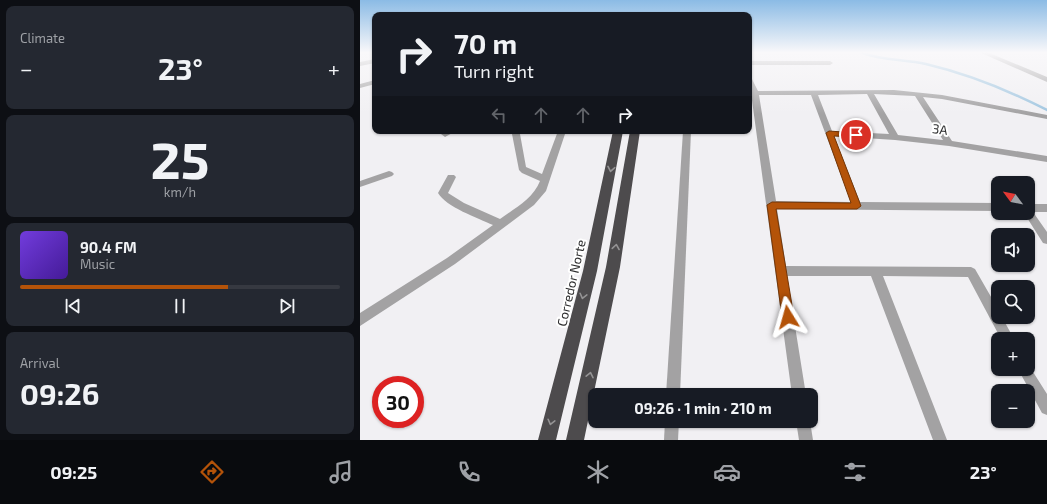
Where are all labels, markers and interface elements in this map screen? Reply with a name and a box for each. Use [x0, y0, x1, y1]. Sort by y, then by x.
text: 70 m [454, 26, 517, 60]
icon: right [388, 28, 440, 80]
text: Climate [20, 30, 65, 46]
text: 23° [158, 50, 203, 86]
text: − [20, 55, 33, 81]
text: + [328, 55, 340, 81]
text: Turn right [454, 60, 534, 82]
icon: left [488, 104, 510, 126]
icon: ahead [530, 104, 552, 126]
icon: ahead [572, 104, 594, 126]
icon: right [614, 104, 636, 126]
pin [839, 118, 873, 152]
street label: 3A [931, 120, 949, 138]
icon: arrive [845, 124, 867, 146]
text: 25 [151, 127, 209, 189]
one-way arrow [607, 166, 615, 172]
north arrow [991, 176, 1035, 220]
map controls [991, 176, 1035, 428]
text: km/h [164, 184, 196, 200]
button: sound [991, 228, 1035, 272]
text: 90.4 FM [80, 238, 137, 256]
street label: Corredor Norte [553, 238, 589, 328]
one-way arrow [611, 244, 620, 250]
text: Music [80, 256, 115, 272]
button: search [991, 280, 1035, 324]
one-way arrow [580, 293, 588, 300]
icon: previous [62, 295, 84, 317]
icon: pause [169, 295, 191, 317]
icon: next [276, 295, 298, 317]
position arrow [767, 296, 809, 338]
button: + [991, 332, 1035, 376]
text: Arrival [20, 355, 60, 371]
one-way arrow [585, 371, 593, 378]
text: 09:26 [20, 375, 99, 411]
speed limit sign: 30 [372, 376, 424, 428]
button: − [991, 384, 1035, 428]
text: 09:26 · 1 min · 210 m [634, 399, 772, 417]
one-way arrow [547, 418, 556, 425]
icon: directions [198, 458, 226, 486]
icon: music [327, 458, 355, 486]
icon: phone [455, 458, 483, 486]
icon: climate [584, 458, 612, 486]
icon: car [713, 458, 741, 486]
icon: filters [841, 458, 869, 486]
text: 09:25 [50, 461, 97, 483]
text: 23° [970, 461, 997, 483]

